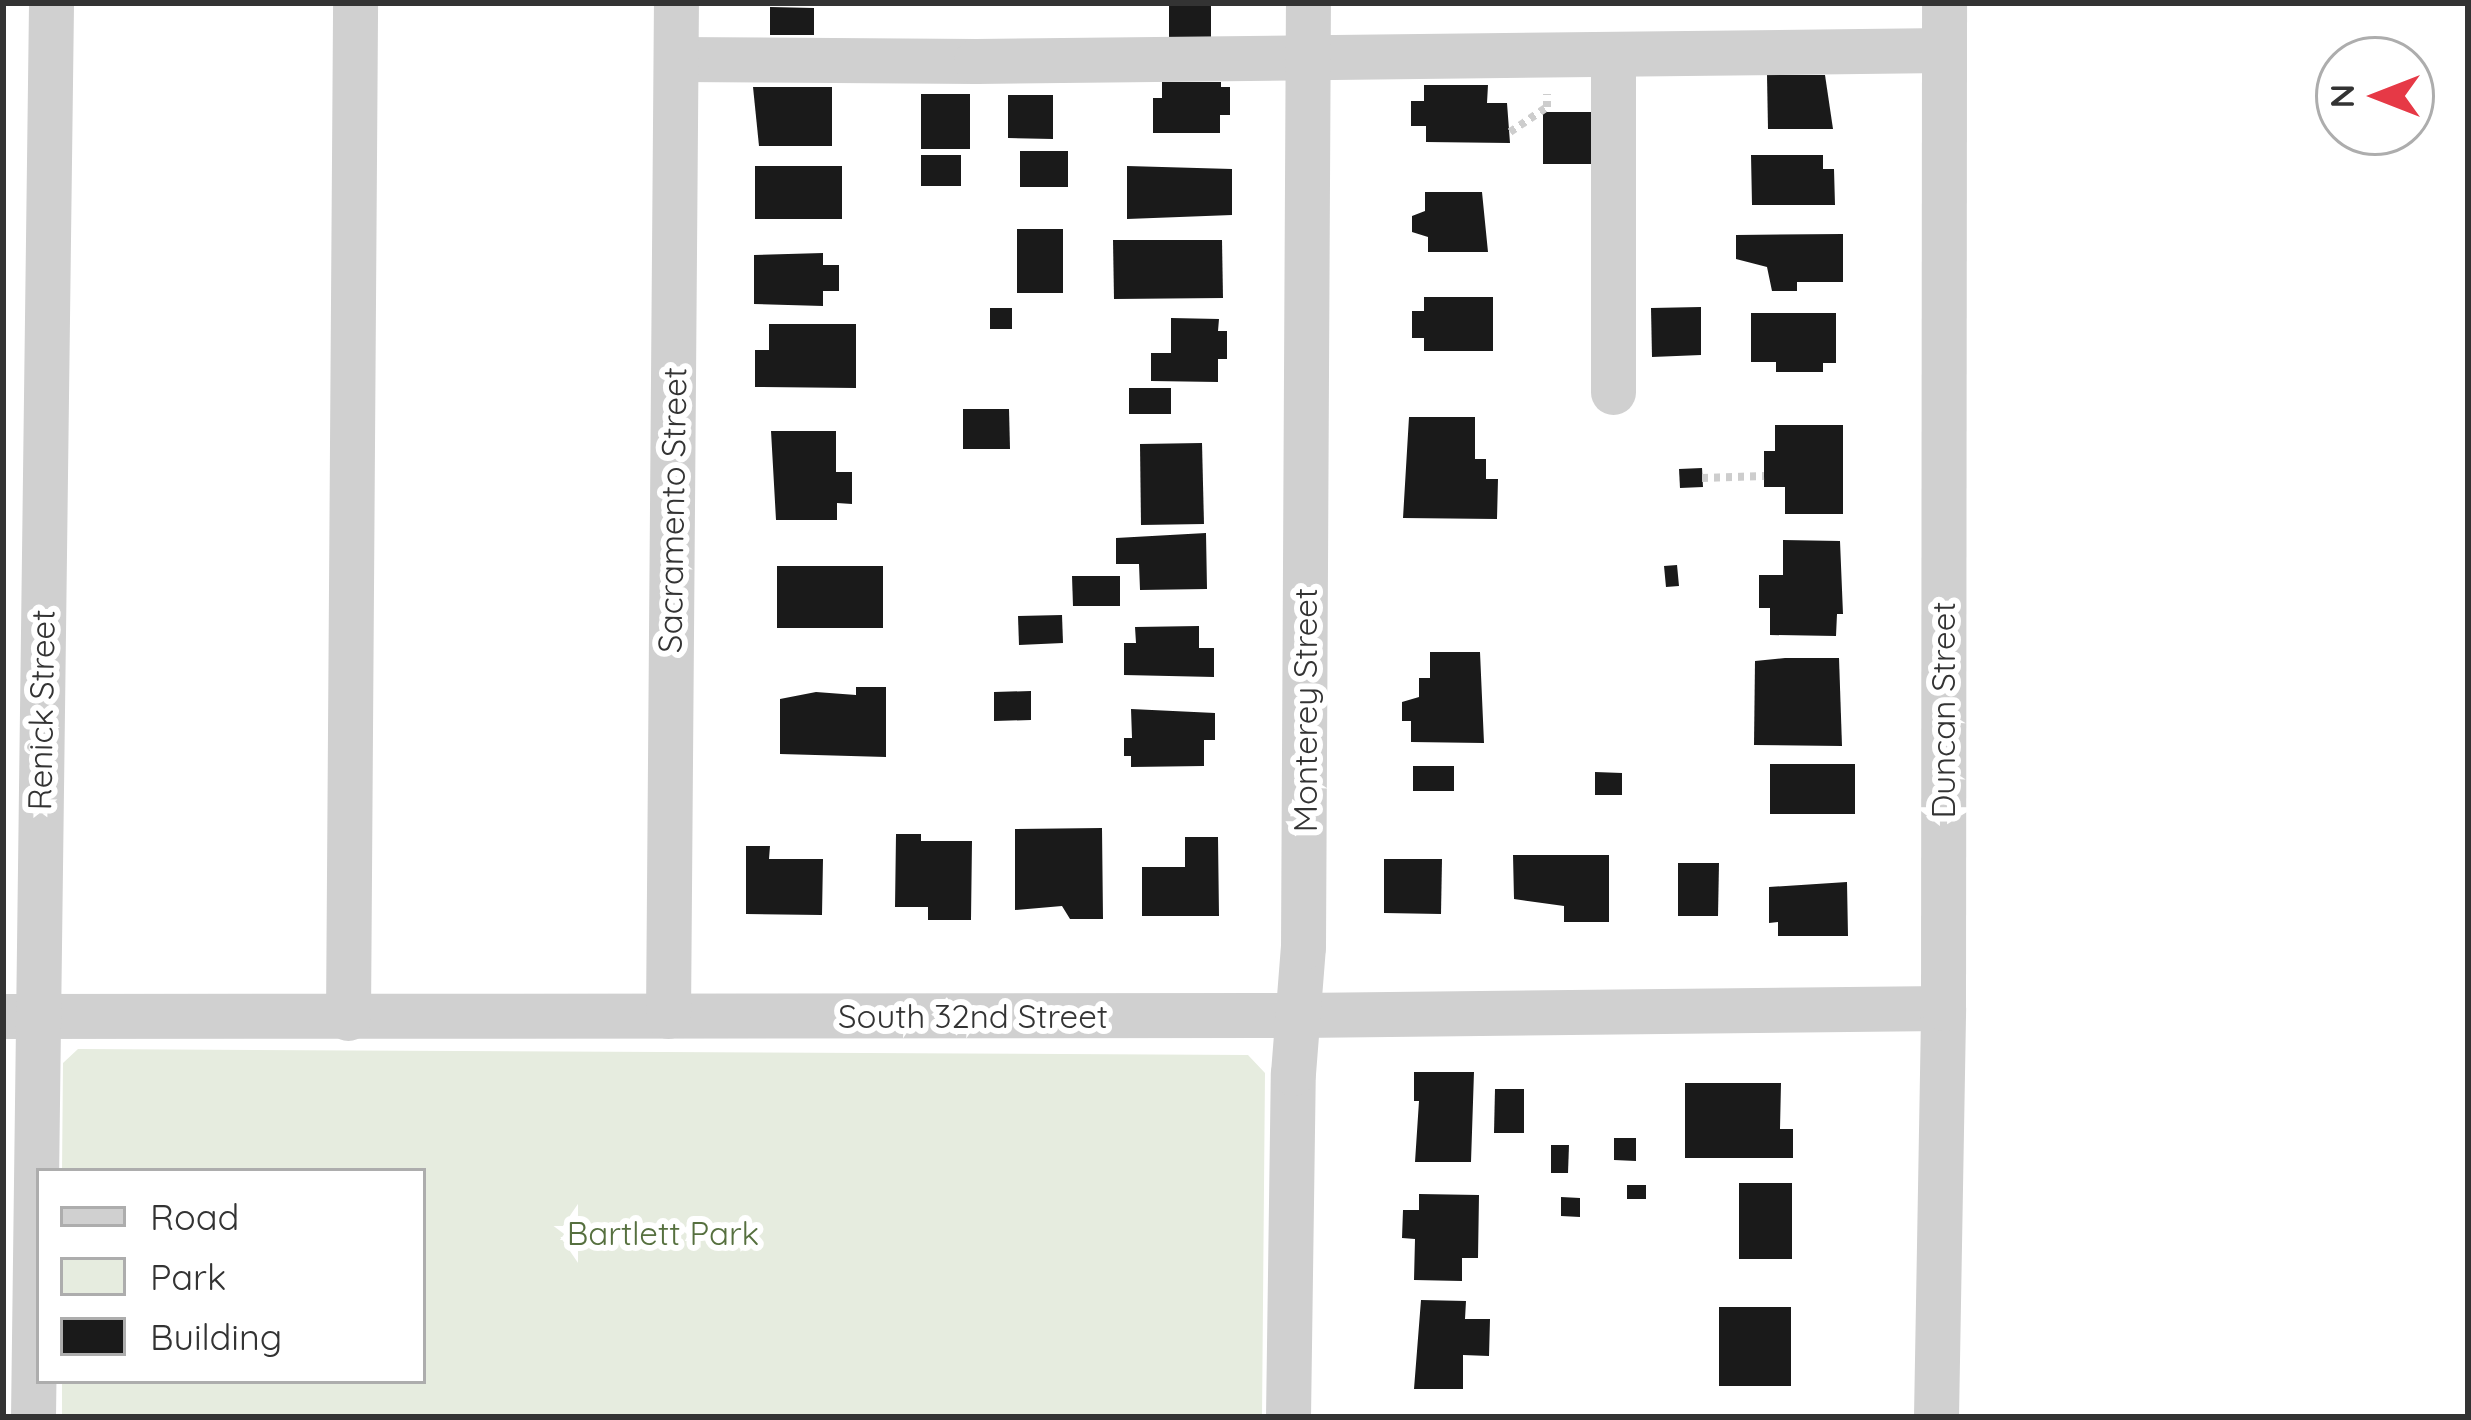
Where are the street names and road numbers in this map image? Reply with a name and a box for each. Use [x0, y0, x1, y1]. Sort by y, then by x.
street label: Sacramento Street [650, 367, 694, 653]
street label: Monterey Street [1285, 588, 1325, 832]
street label: Duncan Street [1923, 602, 1963, 818]
street label: Renick Street [19, 609, 63, 811]
street label: South 32nd Street [838, 996, 1108, 1036]

